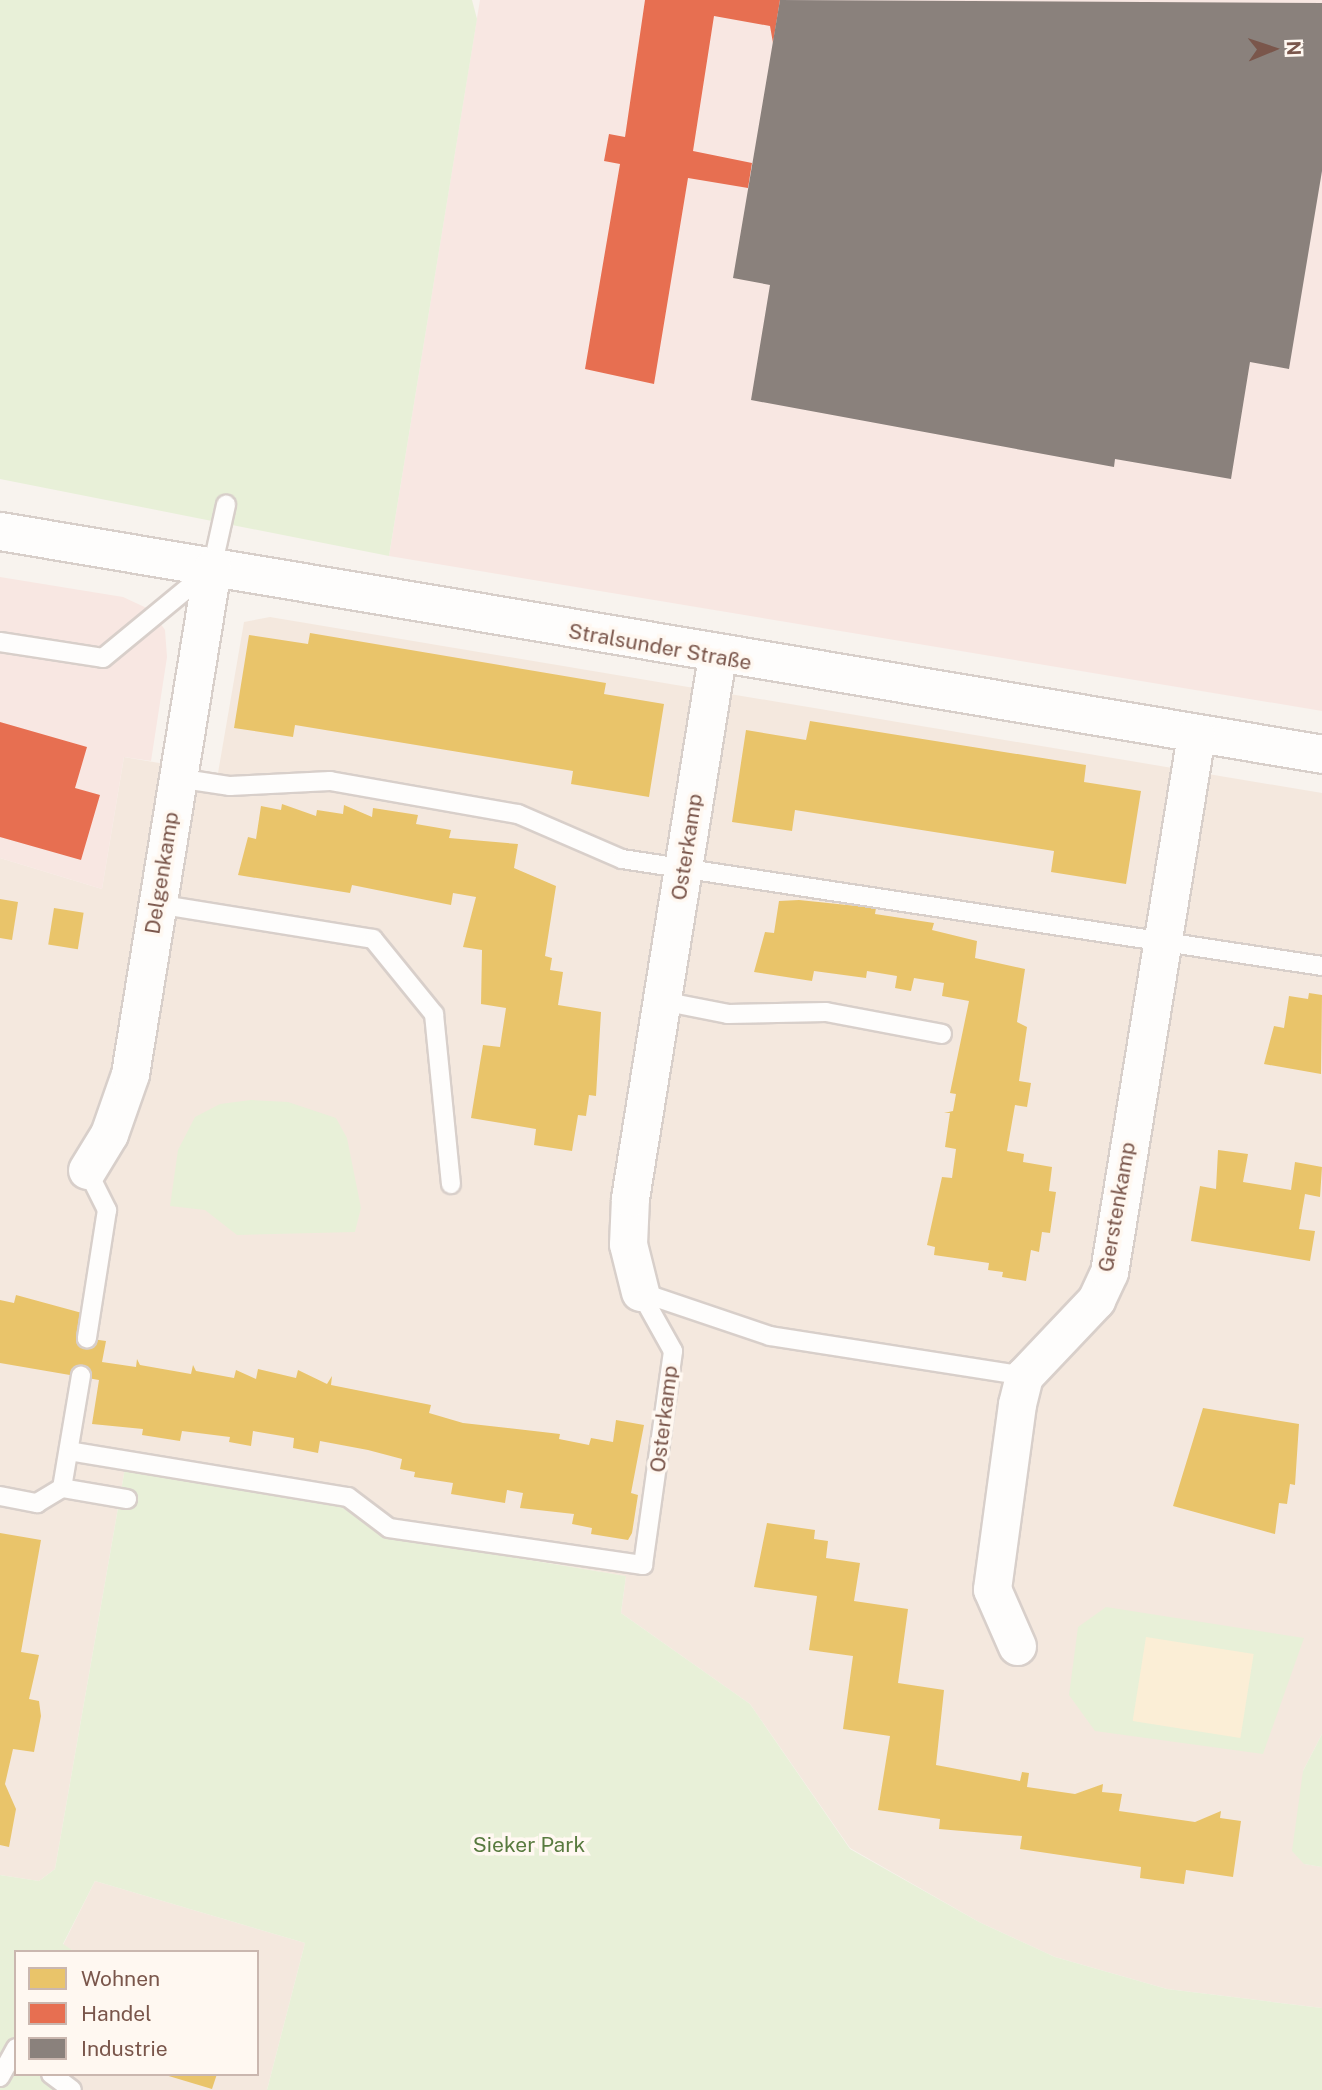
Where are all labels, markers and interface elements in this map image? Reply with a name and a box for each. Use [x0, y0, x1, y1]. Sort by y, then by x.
north arrow [1238, 14, 1308, 84]
text: N [1283, 40, 1305, 56]
street label: Stralsunder Straße [566, 618, 754, 676]
street label: Osterkamp [666, 792, 708, 902]
street label: Delgenkamp [140, 810, 184, 936]
street label: Gerstenkamp [1093, 1140, 1141, 1274]
street label: Osterkamp [645, 1364, 683, 1474]
park label: Sieker Park [473, 1832, 585, 1858]
legend [14, 1950, 259, 2076]
text: Wohnen [81, 1966, 160, 1991]
text: Handel [81, 2001, 152, 2026]
text: Industrie [81, 2036, 168, 2061]

